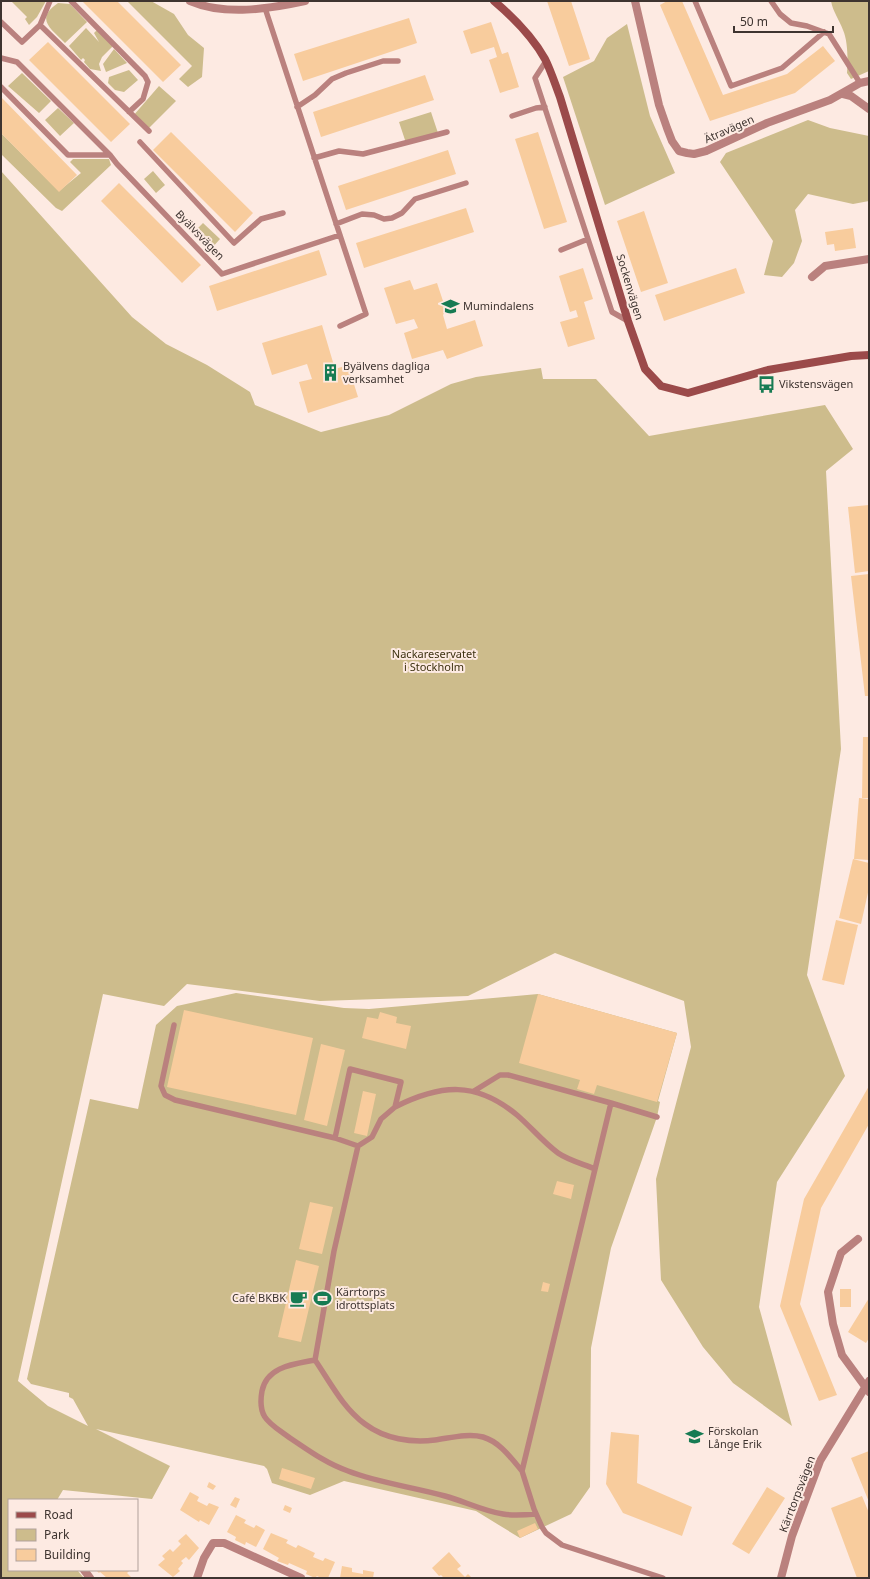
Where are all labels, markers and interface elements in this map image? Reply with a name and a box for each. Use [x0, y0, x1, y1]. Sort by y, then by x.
scale bar [734, 8, 833, 34]
text: 50 m [740, 13, 768, 30]
street label: Ätravägen [702, 111, 756, 146]
street label: Byälvsvägen [173, 206, 228, 263]
street label: Sockenvägen [613, 252, 648, 322]
school or university icon: Mumindalens [440, 296, 460, 316]
place label: Mumindalens [463, 298, 534, 313]
place label: Byälvens dagliga verksamhet [343, 358, 430, 386]
building icon: Byälvens dagliga verksamhet [320, 362, 340, 382]
bus stop icon: Vikstensvägen [756, 374, 776, 394]
place label: Vikstensvägen [779, 376, 853, 391]
park label: Nackareservatet i Stockholm [392, 646, 476, 674]
place label: Kärrtorps idrottsplats [336, 1284, 395, 1312]
cafe icon: Café BKBK [289, 1288, 309, 1308]
sports icon: Kärrtorps idrottsplats [313, 1288, 333, 1308]
place label: Café BKBK [232, 1290, 286, 1305]
place label: Förskolan Långe Erik [708, 1423, 762, 1451]
school or university icon: Förskolan Långe Erik [685, 1427, 705, 1447]
street label: Kärrtorpsvägen [775, 1453, 818, 1534]
legend [8, 1499, 138, 1571]
text: Road [44, 1506, 73, 1523]
text: Park [44, 1526, 70, 1543]
text: Building [44, 1546, 91, 1563]

